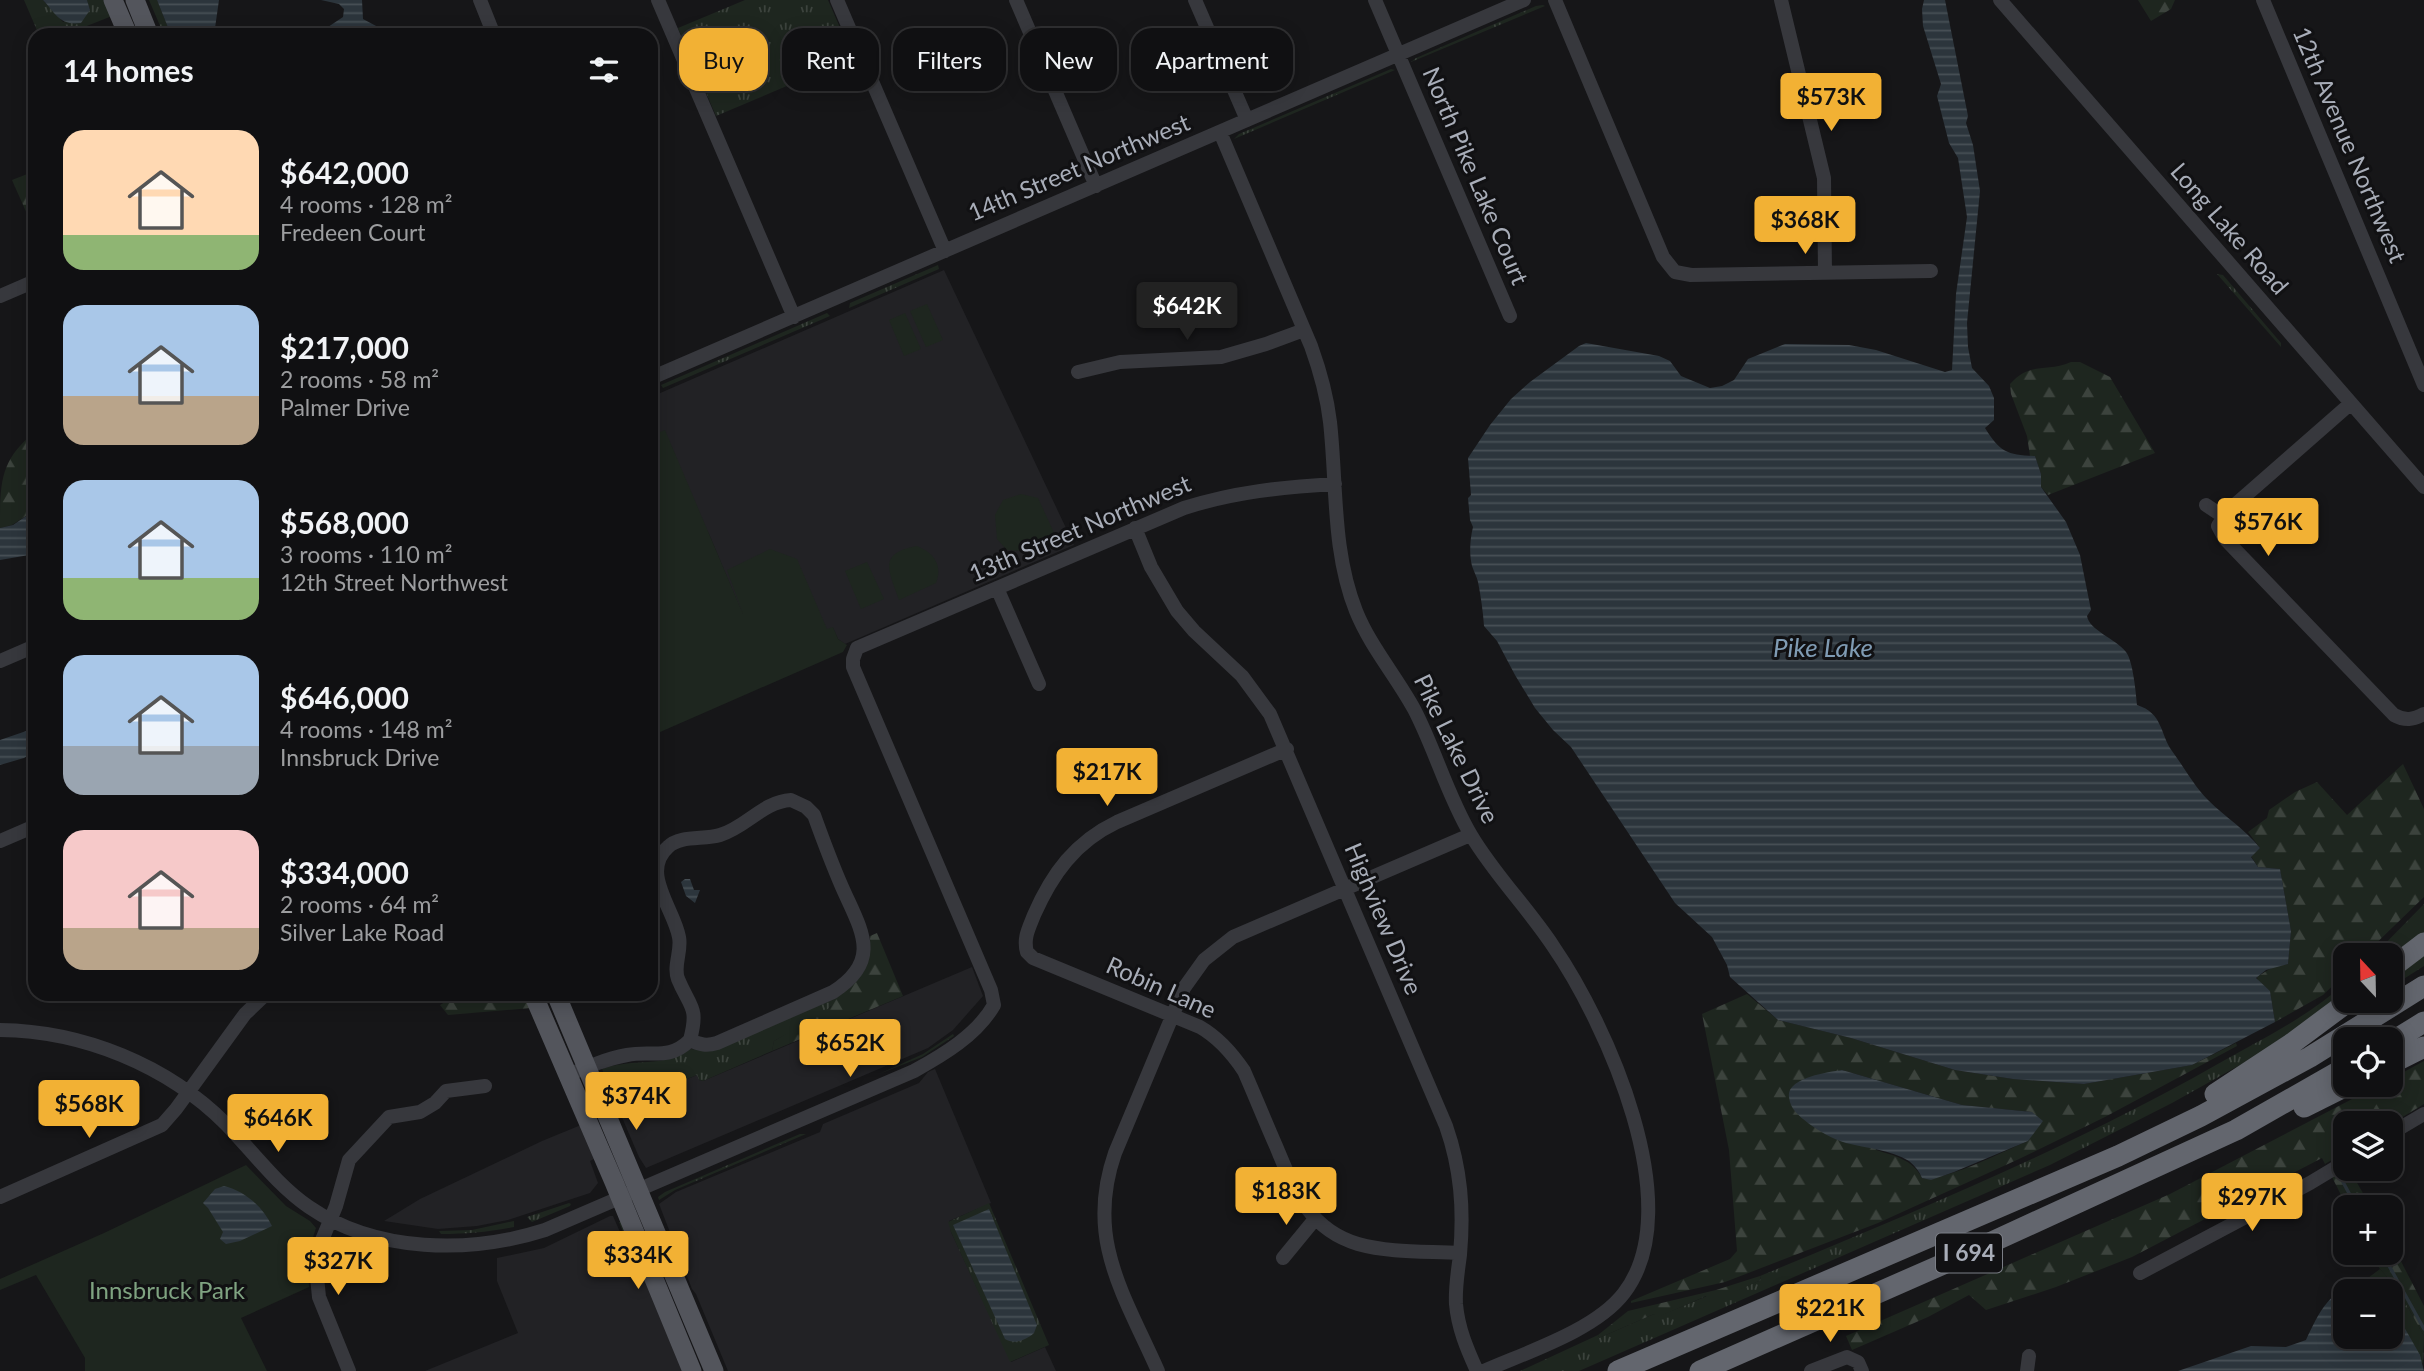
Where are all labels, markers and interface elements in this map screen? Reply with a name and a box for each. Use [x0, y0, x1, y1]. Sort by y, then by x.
street label: 12th Avenue Northwest [2288, 22, 2413, 267]
chip: Buy [679, 28, 768, 91]
chip: Rent [782, 28, 879, 91]
chip: Filters [893, 28, 1006, 91]
chip: New [1020, 28, 1117, 91]
chip: Apartment [1131, 28, 1293, 91]
icon: filters [585, 51, 623, 89]
text: 14 homes [63, 52, 194, 88]
street label: North Pike Lake Court [1417, 62, 1536, 289]
pin: $573K [1782, 74, 1880, 133]
text: $573K [1796, 82, 1866, 110]
street label: 14th Street Northwest [963, 107, 1194, 226]
text: $642,000 [280, 154, 409, 190]
street label: Long Lake Road [2165, 156, 2295, 300]
icon: home [119, 158, 203, 242]
text: 4 rooms · 128 m² [280, 190, 452, 218]
pin: $368K [1756, 196, 1854, 256]
text: $368K [1770, 205, 1840, 233]
text: Fredeen Court [280, 218, 426, 246]
pin: $642K [1138, 282, 1236, 342]
text: $642K [1152, 291, 1222, 319]
text: $217,000 [280, 329, 409, 365]
icon: home [119, 333, 203, 417]
text: 2 rooms · 58 m² [280, 365, 439, 393]
text: Palmer Drive [280, 393, 410, 421]
street label: 13th Street Northwest [964, 468, 1195, 587]
pin: $576K [2219, 498, 2317, 558]
text: $568,000 [280, 504, 409, 540]
text: $576K [2233, 507, 2303, 535]
icon: home [119, 508, 203, 592]
text: 3 rooms · 110 m² [280, 540, 452, 568]
text: 12th Street Northwest [280, 568, 508, 596]
water label: Pike Lake [1773, 631, 1873, 663]
street label: Pike Lake Drive [1409, 669, 1506, 828]
text: $646,000 [280, 679, 409, 715]
icon: home [119, 683, 203, 767]
text: 4 rooms · 148 m² [280, 715, 452, 743]
text: Innsbruck Drive [280, 743, 439, 771]
pin: $217K [1058, 748, 1156, 808]
text: $217K [1072, 757, 1142, 785]
street label: Highview Drive [1339, 838, 1429, 999]
text: $334,000 [280, 854, 409, 890]
icon: home [119, 858, 203, 942]
text: 2 rooms · 64 m² [280, 890, 439, 918]
text: Silver Lake Road [280, 918, 444, 946]
north arrow [2333, 943, 2403, 1013]
map controls [2333, 943, 2403, 1349]
street label: Robin Lane [1102, 950, 1221, 1024]
pin: $652K [801, 1020, 899, 1079]
button: locate [2333, 1027, 2403, 1097]
text: $652K [815, 1028, 885, 1056]
pin: $374K [587, 1072, 685, 1132]
pin: $568K [40, 1080, 138, 1140]
text: $374K [601, 1081, 671, 1109]
text: $568K [54, 1089, 124, 1117]
pin: $646K [229, 1094, 327, 1154]
text: $646K [243, 1103, 313, 1131]
button: layers [2333, 1111, 2403, 1181]
pin: $183K [1237, 1168, 1335, 1227]
pin: $297K [2203, 1174, 2301, 1233]
text: $183K [1251, 1176, 1321, 1204]
text: $297K [2217, 1182, 2287, 1210]
button: + [2333, 1195, 2403, 1265]
pin: $334K [589, 1232, 687, 1291]
road number: I 694 [1936, 1234, 2002, 1272]
pin: $327K [289, 1238, 387, 1297]
text: $334K [603, 1240, 673, 1268]
text: $327K [303, 1246, 373, 1274]
park label: Innsbruck Park [89, 1275, 246, 1304]
button: − [2333, 1279, 2403, 1349]
pin: $221K [1781, 1284, 1879, 1344]
text: $221K [1795, 1293, 1865, 1321]

